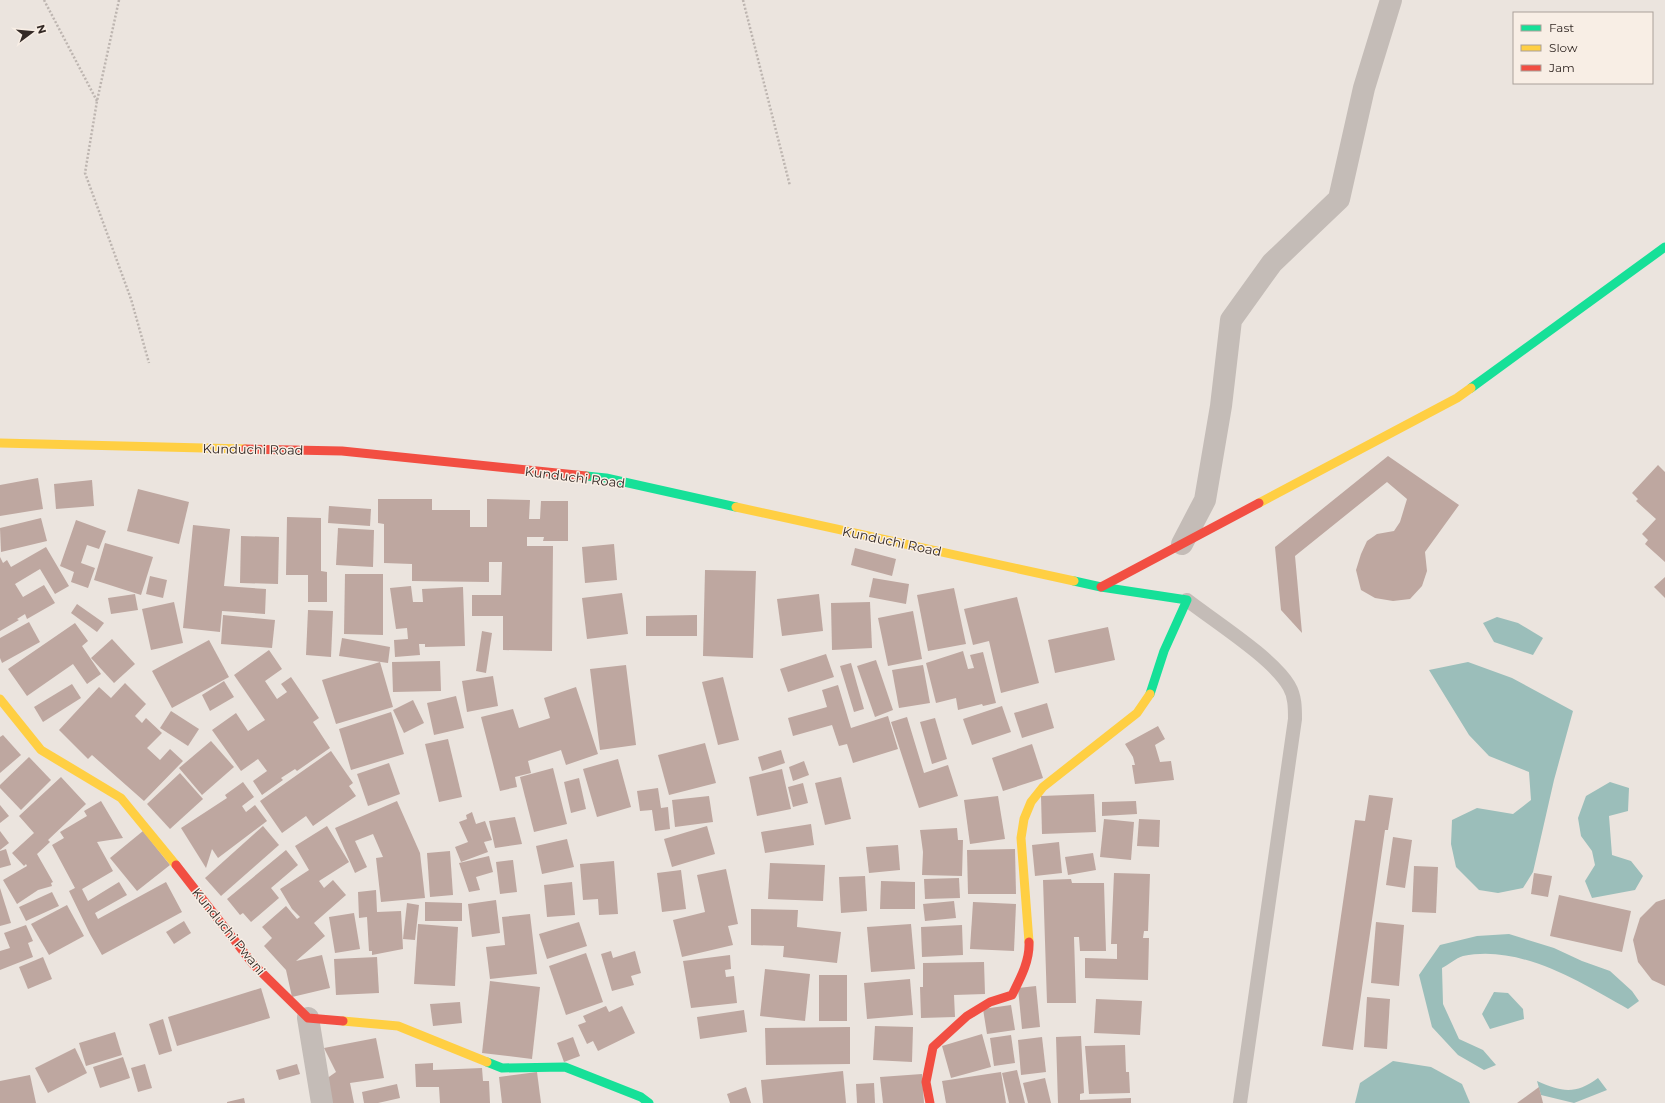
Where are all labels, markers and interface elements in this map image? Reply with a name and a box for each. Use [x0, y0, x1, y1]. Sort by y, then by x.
north arrow [12, 12, 52, 52]
legend [1513, 12, 1653, 84]
text: Fast [1549, 20, 1574, 35]
text: N [34, 23, 50, 35]
text: Slow [1549, 40, 1578, 55]
text: Jam [1548, 60, 1575, 75]
street label: Kunduchi Road [202, 440, 304, 458]
street label: Kunduchi Road [524, 463, 626, 491]
street label: Kunduchi Road [841, 523, 943, 559]
street label: Kunduchi Pwani [189, 884, 269, 978]

